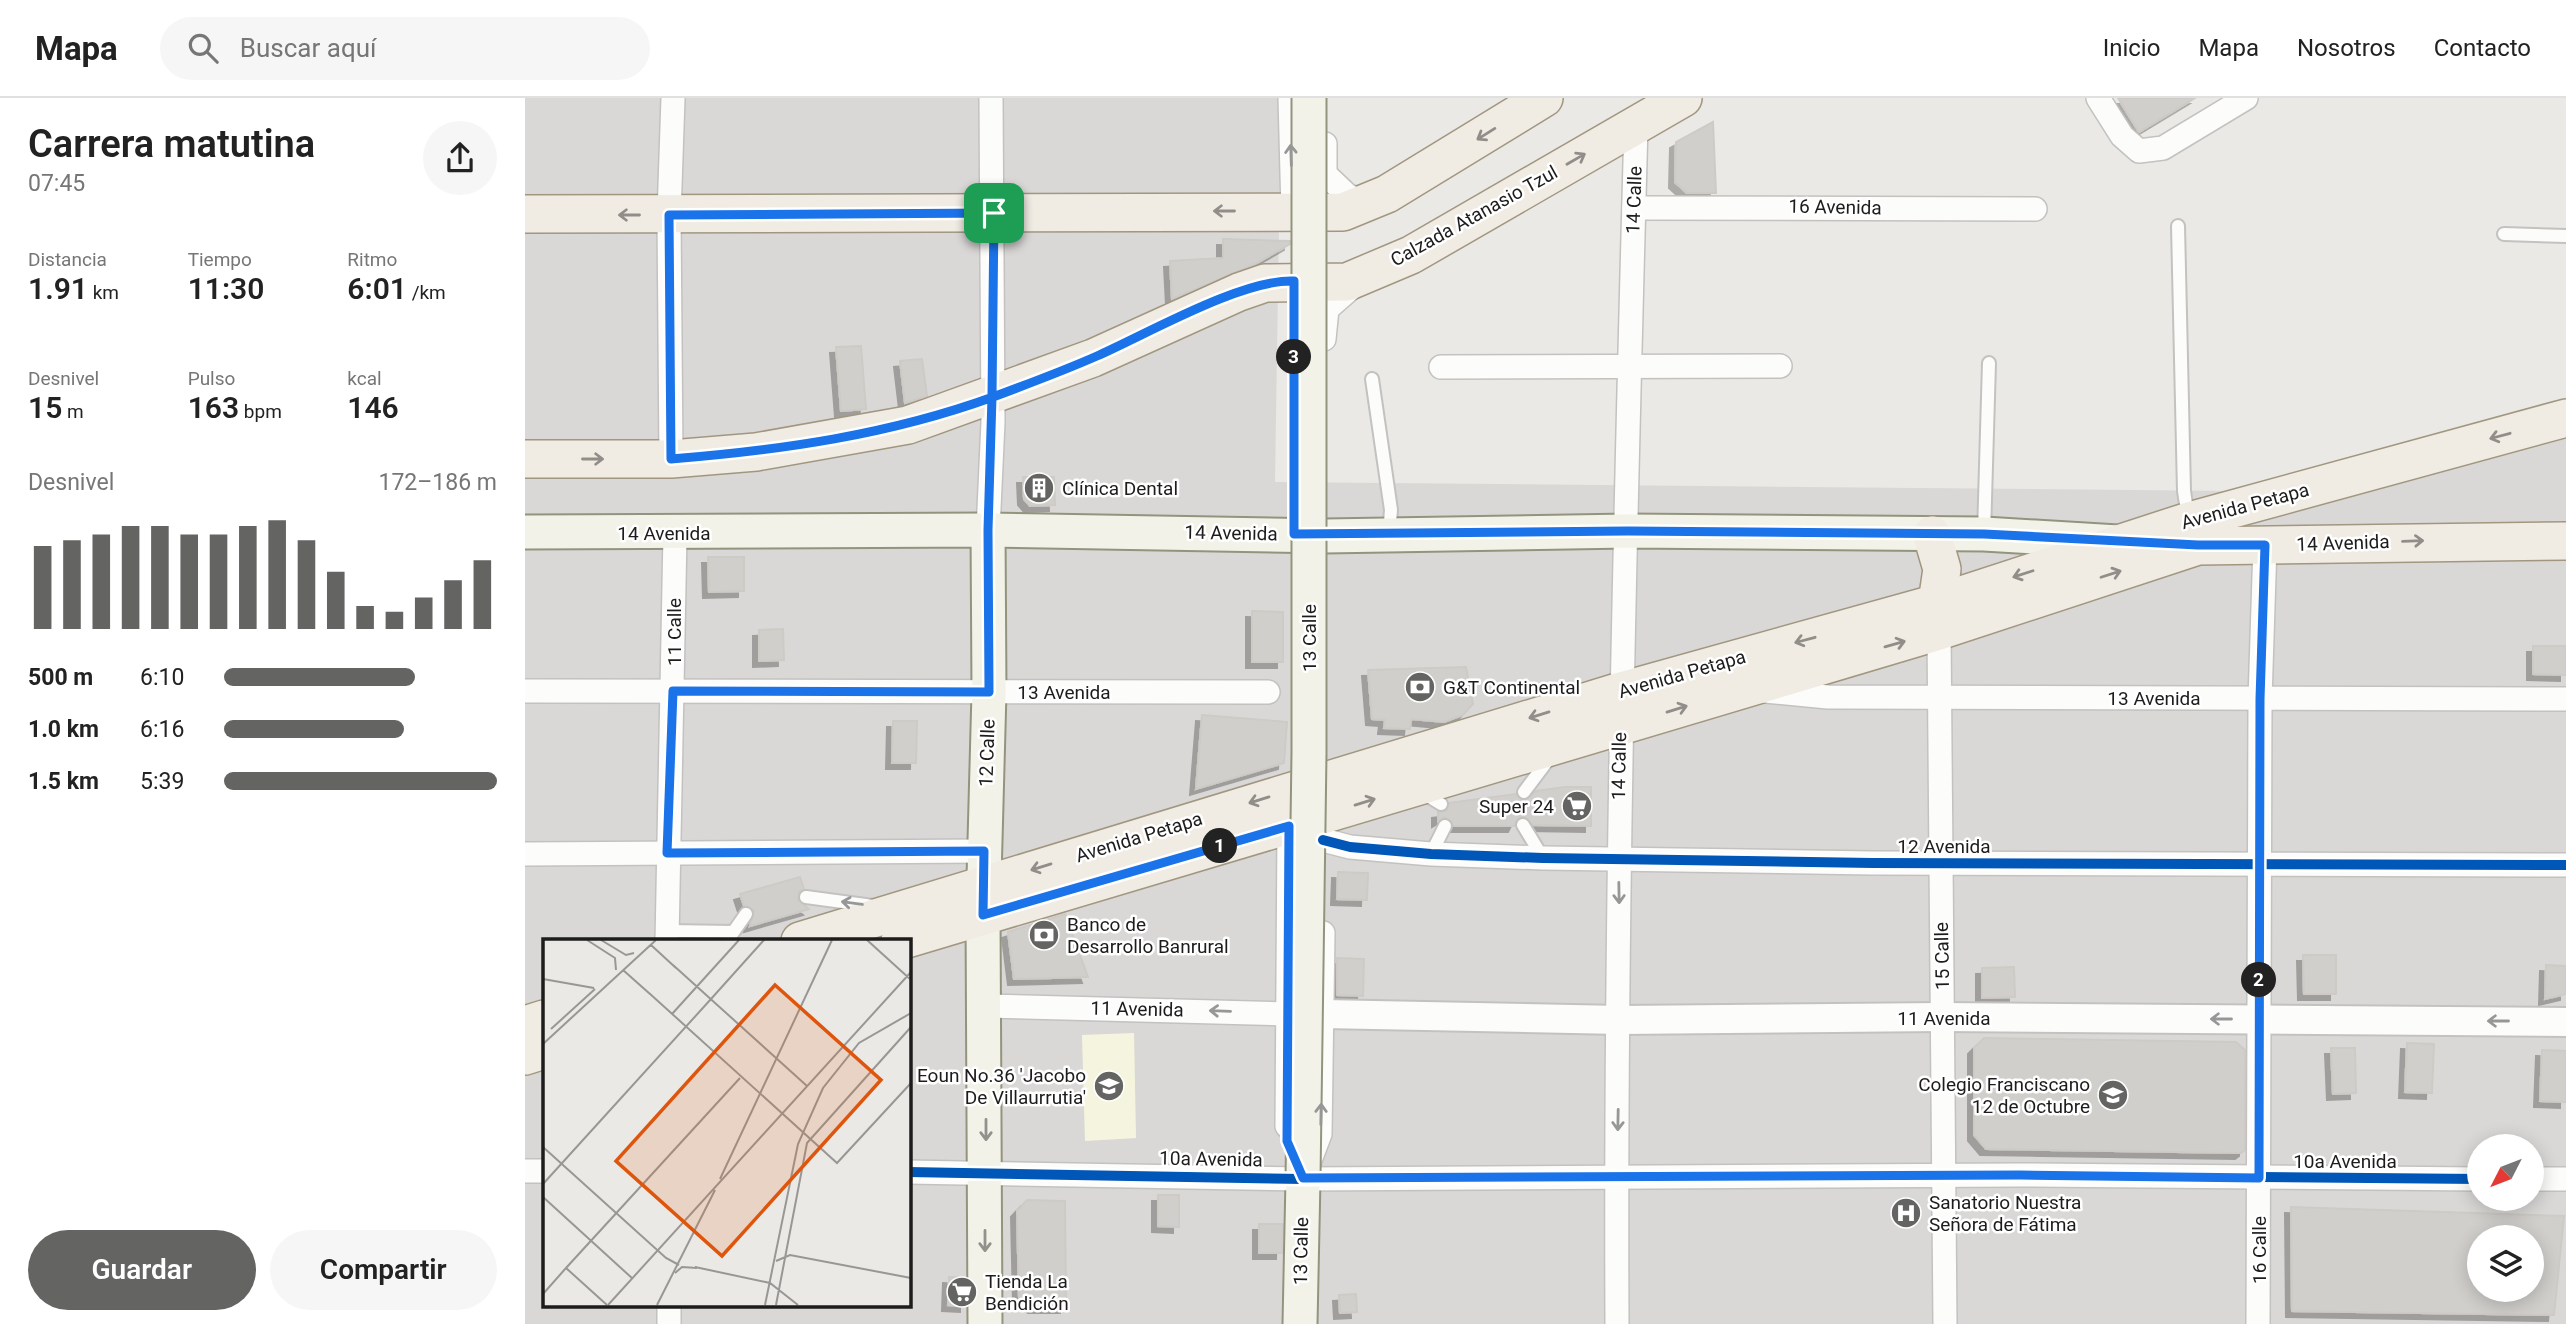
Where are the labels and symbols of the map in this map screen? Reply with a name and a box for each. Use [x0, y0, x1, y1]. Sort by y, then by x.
one-way arrow [1476, 127, 1496, 141]
one-way arrow [1284, 144, 1298, 167]
one-way arrow [1566, 152, 1586, 166]
street label: Calzada Atanasio Tzul [1386, 161, 1562, 271]
street label: 14 Calle [1621, 166, 1647, 234]
pin [964, 183, 1024, 243]
street label: 16 Avenida [1788, 195, 1882, 219]
one-way arrow [1213, 204, 1236, 218]
one-way arrow [618, 208, 641, 222]
pin: 3 [1277, 340, 1311, 374]
one-way arrow [2489, 430, 2512, 443]
one-way arrow [581, 452, 604, 466]
building icon: Clínica Dental [1022, 471, 1056, 505]
place label: Clínica Dental [1062, 477, 1178, 500]
street label: Avenida Petapa [2179, 478, 2311, 534]
street label: 14 Avenida [1184, 521, 1278, 545]
street label: 14 Avenida [617, 522, 711, 545]
street label: 14 Avenida [2296, 530, 2390, 556]
one-way arrow [2402, 535, 2425, 548]
one-way arrow [2100, 567, 2122, 579]
one-way arrow [2012, 569, 2034, 582]
street label: 11 Calle [663, 598, 686, 666]
street label: 13 Calle [1298, 604, 1321, 672]
one-way arrow [1794, 634, 1816, 647]
one-way arrow [1883, 636, 1905, 649]
street label: Avenida Petapa [1616, 645, 1748, 703]
bank icon: G&T Continental [1403, 670, 1437, 704]
place label: G&T Continental [1443, 676, 1580, 699]
street label: 13 Avenida [1017, 681, 1111, 704]
street label: 13 Avenida [2107, 687, 2201, 710]
one-way arrow [1665, 701, 1687, 714]
one-way arrow [1528, 710, 1550, 723]
street label: 12 Calle [974, 719, 1000, 787]
street label: 14 Calle [1607, 732, 1631, 800]
supermarket icon: Super 24 [1560, 789, 1594, 823]
one-way arrow [1353, 794, 1375, 807]
one-way arrow [1248, 795, 1270, 808]
place label: Super 24 [1479, 795, 1554, 818]
street label: Avenida Petapa [1073, 807, 1205, 867]
pin: 1 [1203, 828, 1237, 864]
street label: 12 Avenida [1897, 835, 1991, 858]
one-way arrow [1031, 861, 1053, 874]
one-way arrow [1612, 881, 1626, 904]
one-way arrow [841, 896, 864, 909]
place label: Banco de Desarrollo Banrural [1067, 913, 1229, 958]
bank icon: Banco de Desarrollo Banrural [1027, 918, 1061, 952]
street label: 15 Calle [1930, 922, 1954, 990]
inset map [543, 939, 910, 1306]
pin: 2 [2241, 962, 2277, 998]
street label: 11 Avenida [1090, 997, 1184, 1021]
one-way arrow [1209, 1004, 1232, 1018]
street label: 11 Avenida [1897, 1007, 1991, 1030]
one-way arrow [2210, 1012, 2233, 1026]
one-way arrow [2487, 1014, 2510, 1028]
place label: Eoun No.36 'Jacobo De Villaurrutia' [917, 1064, 1086, 1109]
school or university icon: Eoun No.36 'Jacobo De Villaurrutia' [1092, 1069, 1126, 1103]
place label: Colegio Franciscano 12 de Octubre [1918, 1073, 2090, 1118]
school or university icon: Colegio Franciscano 12 de Octubre [2096, 1078, 2130, 1112]
one-way arrow [1314, 1102, 1328, 1125]
one-way arrow [1611, 1108, 1624, 1131]
one-way arrow [979, 1118, 993, 1141]
north arrow [2467, 1134, 2545, 1211]
street label: 10a Avenida [1159, 1147, 1263, 1171]
street label: 10a Avenida [2293, 1150, 2397, 1173]
place label: Sanatorio Nuestra Señora de Fátima [1929, 1191, 2081, 1236]
hospital icon: Sanatorio Nuestra Señora de Fátima [1889, 1196, 1923, 1230]
street label: 16 Calle [2248, 1216, 2271, 1284]
street label: 13 Calle [1289, 1217, 1313, 1285]
one-way arrow [978, 1229, 992, 1252]
place label: Tienda La Bendición [985, 1270, 1069, 1315]
supermarket icon: Tienda La Bendición [945, 1275, 979, 1309]

